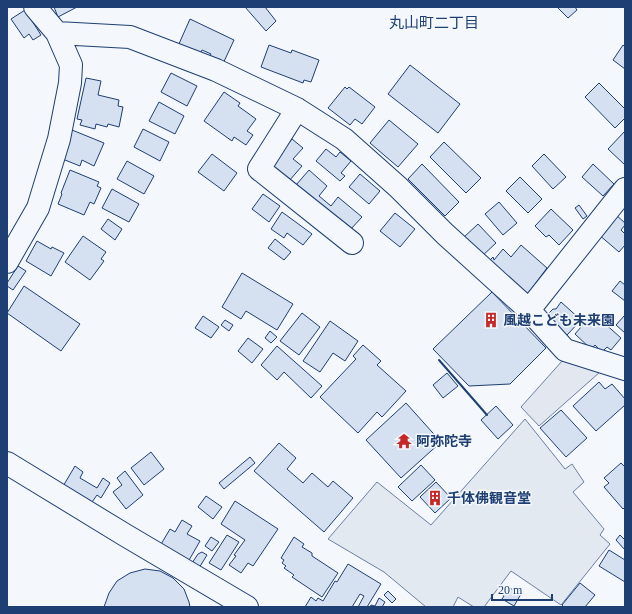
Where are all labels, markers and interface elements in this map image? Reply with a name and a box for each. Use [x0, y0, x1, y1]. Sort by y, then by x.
district label: 丸山町二丁目 [389, 15, 479, 31]
building icon: 風越こども未来園 [482, 311, 500, 329]
place label: 風越こども未来園 [503, 312, 615, 328]
temple icon: 阿弥陀寺 [395, 432, 413, 450]
place label: 阿弥陀寺 [416, 434, 472, 449]
building icon: 千体佛観音堂 [426, 489, 444, 507]
place label: 千体佛観音堂 [447, 490, 531, 506]
scale bar [492, 576, 552, 602]
text: 20 m [498, 583, 523, 597]

